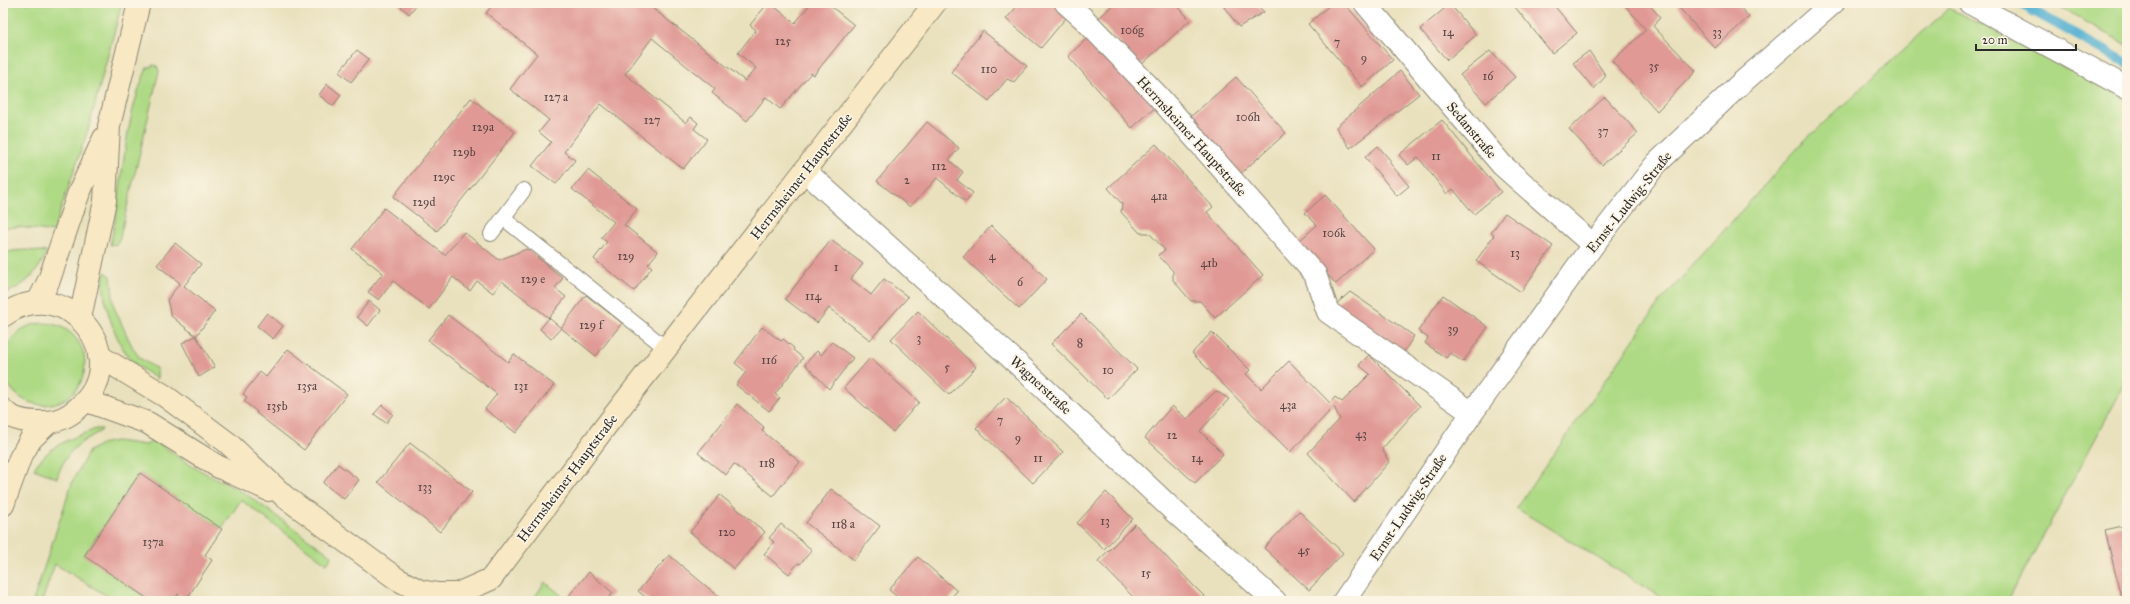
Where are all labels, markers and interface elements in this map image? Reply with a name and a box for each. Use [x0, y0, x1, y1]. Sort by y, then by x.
house number: 106g [1120, 23, 1144, 38]
house number: 14 [1442, 25, 1454, 39]
house number: 33 [1712, 25, 1722, 39]
scale bar [1976, 26, 2076, 52]
text: 20 m [1982, 33, 2008, 47]
house number: 125 [775, 34, 791, 48]
house number: 7 [1334, 35, 1340, 49]
house number: 9 [1361, 51, 1367, 65]
house number: 35 [1649, 59, 1660, 73]
house number: 110 [981, 62, 997, 76]
house number: 16 [1483, 69, 1494, 83]
street label: Herrnsheimer Hauptstraße [1133, 73, 1250, 200]
house number: 127 a [544, 90, 569, 104]
street label: Sedanstraße [1443, 99, 1500, 162]
street label: Herrnsheimer Hauptstraße [747, 109, 856, 243]
house number: 106h [1236, 110, 1261, 124]
house number: 127 [644, 113, 660, 127]
house number: 129a [472, 120, 495, 134]
house number: 37 [1597, 124, 1609, 138]
house number: 129b [453, 145, 476, 159]
street label: Ernst-Ludwig-Straße [1583, 148, 1676, 257]
house number: 11 [1431, 149, 1441, 163]
house number: 112 [931, 159, 947, 173]
house number: 129c [433, 170, 455, 184]
house number: 2 [904, 173, 910, 187]
house number: 41a [1151, 189, 1168, 203]
house number: 129d [412, 195, 436, 209]
house number: 106k [1322, 226, 1346, 240]
house number: 13 [1510, 246, 1520, 260]
house number: 129 [617, 249, 635, 263]
house number: 4 [989, 249, 996, 263]
house number: 41b [1200, 256, 1218, 270]
house number: 1 [834, 260, 839, 274]
house number: 129 e [521, 272, 545, 286]
house number: 6 [1017, 275, 1024, 289]
house number: 114 [805, 289, 821, 303]
house number: 129 f [579, 318, 605, 332]
house number: 39 [1447, 322, 1459, 336]
house number: 3 [917, 331, 922, 345]
house number: 8 [1077, 336, 1083, 350]
house number: 116 [761, 353, 778, 367]
street label: Wagnerstraße [1006, 353, 1075, 418]
house number: 5 [944, 360, 950, 374]
house number: 10 [1102, 363, 1114, 377]
house number: 135a [297, 379, 318, 393]
house number: 131 [514, 379, 528, 393]
house number: 43a [1280, 398, 1297, 412]
house number: 135b [267, 399, 288, 413]
street label: Herrnsheimer Hauptstraße [514, 411, 621, 546]
house number: 7 [997, 413, 1003, 427]
house number: 43 [1355, 427, 1367, 441]
house number: 12 [1167, 428, 1177, 442]
house number: 9 [1015, 431, 1021, 445]
street label: Ernst-Ludwig-Straße [1366, 450, 1451, 564]
house number: 11 [1033, 451, 1043, 465]
house number: 14 [1191, 451, 1203, 465]
house number: 118 [759, 456, 775, 470]
house number: 133 [418, 480, 432, 494]
house number: 13 [1100, 514, 1110, 528]
house number: 118 a [831, 517, 856, 531]
house number: 120 [718, 525, 736, 539]
house number: 137a [142, 535, 164, 549]
house number: 45 [1298, 543, 1311, 557]
house number: 15 [1141, 566, 1152, 580]

